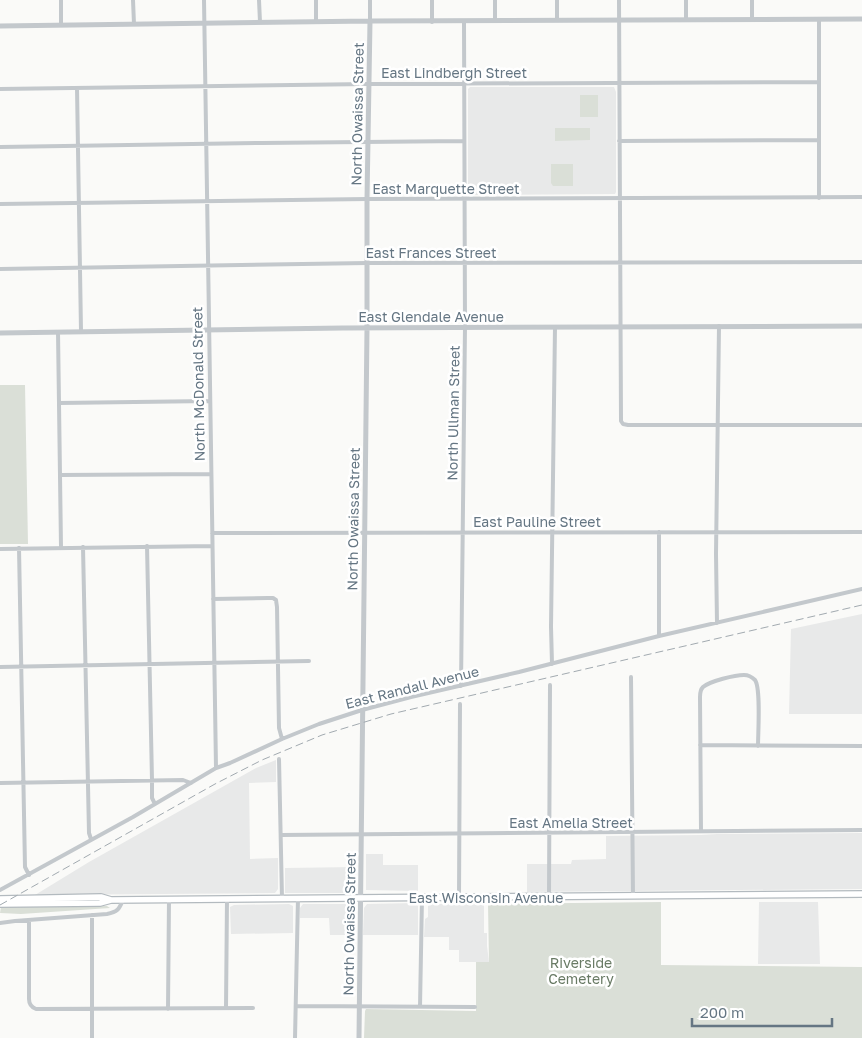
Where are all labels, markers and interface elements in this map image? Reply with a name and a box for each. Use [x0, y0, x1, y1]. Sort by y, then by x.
street label: North Owaissa Street [347, 42, 367, 186]
street label: East Lindbergh Street [381, 64, 527, 81]
street label: East Marquette Street [372, 180, 520, 197]
street label: East Frances Street [365, 244, 497, 261]
street label: North McDonald Street [188, 306, 208, 462]
street label: East Glendale Avenue [358, 308, 504, 325]
street label: North Ullman Street [443, 345, 463, 481]
street label: North Owaissa Street [343, 447, 363, 591]
street label: East Pauline Street [473, 513, 601, 530]
street label: East Randall Avenue [343, 662, 481, 712]
street label: East Amelia Street [509, 814, 633, 831]
street label: North Owaissa Street [339, 852, 359, 996]
street label: East Wisconsin Avenue [409, 889, 563, 906]
park label: Riverside Cemetery [548, 954, 614, 987]
scale bar [692, 996, 832, 1028]
text: 200 m [700, 1003, 744, 1021]

